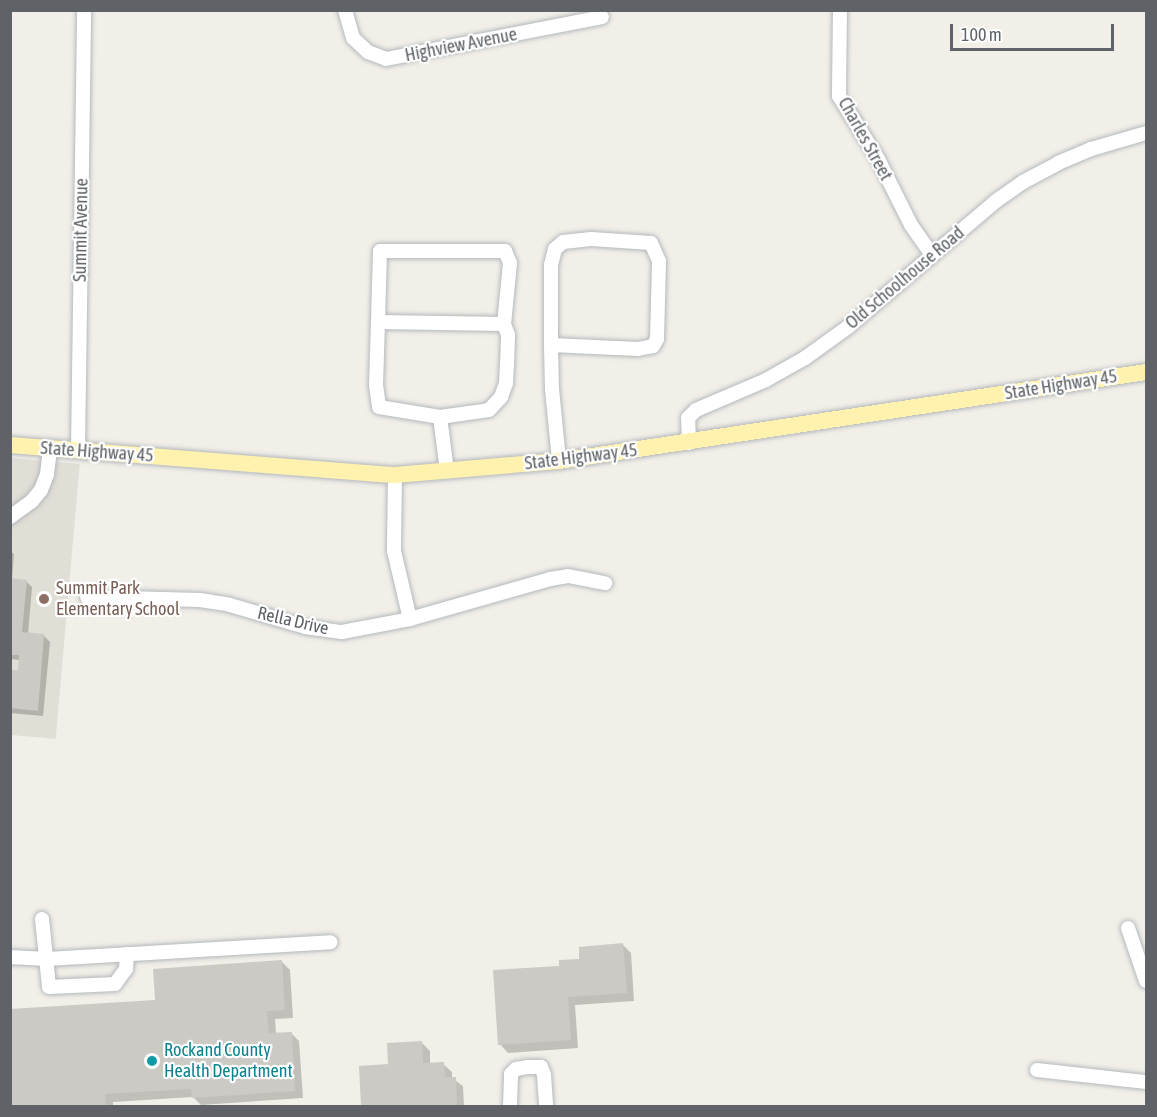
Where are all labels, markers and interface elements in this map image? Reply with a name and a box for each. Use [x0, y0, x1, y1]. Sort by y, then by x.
scale bar [953, 12, 1116, 50]
street label: Highview Avenue [403, 24, 519, 66]
text: 100 m [961, 24, 1002, 45]
street label: Charles Street [833, 94, 897, 184]
street label: Summit Avenue [69, 178, 93, 282]
street label: Old Schoolhouse Road [841, 222, 969, 334]
street label: State Highway 45 [1003, 365, 1119, 405]
street label: State Highway 45 [40, 437, 154, 467]
street label: State Highway 45 [523, 439, 639, 475]
place label: Summit Park Elementary School [56, 578, 180, 620]
marker: Summit Park Elementary School [37, 592, 51, 606]
street label: Rella Drive [255, 602, 331, 640]
place label: Rockand County Health Department [164, 1040, 293, 1082]
marker: Rockand County Health Department [145, 1054, 159, 1068]

